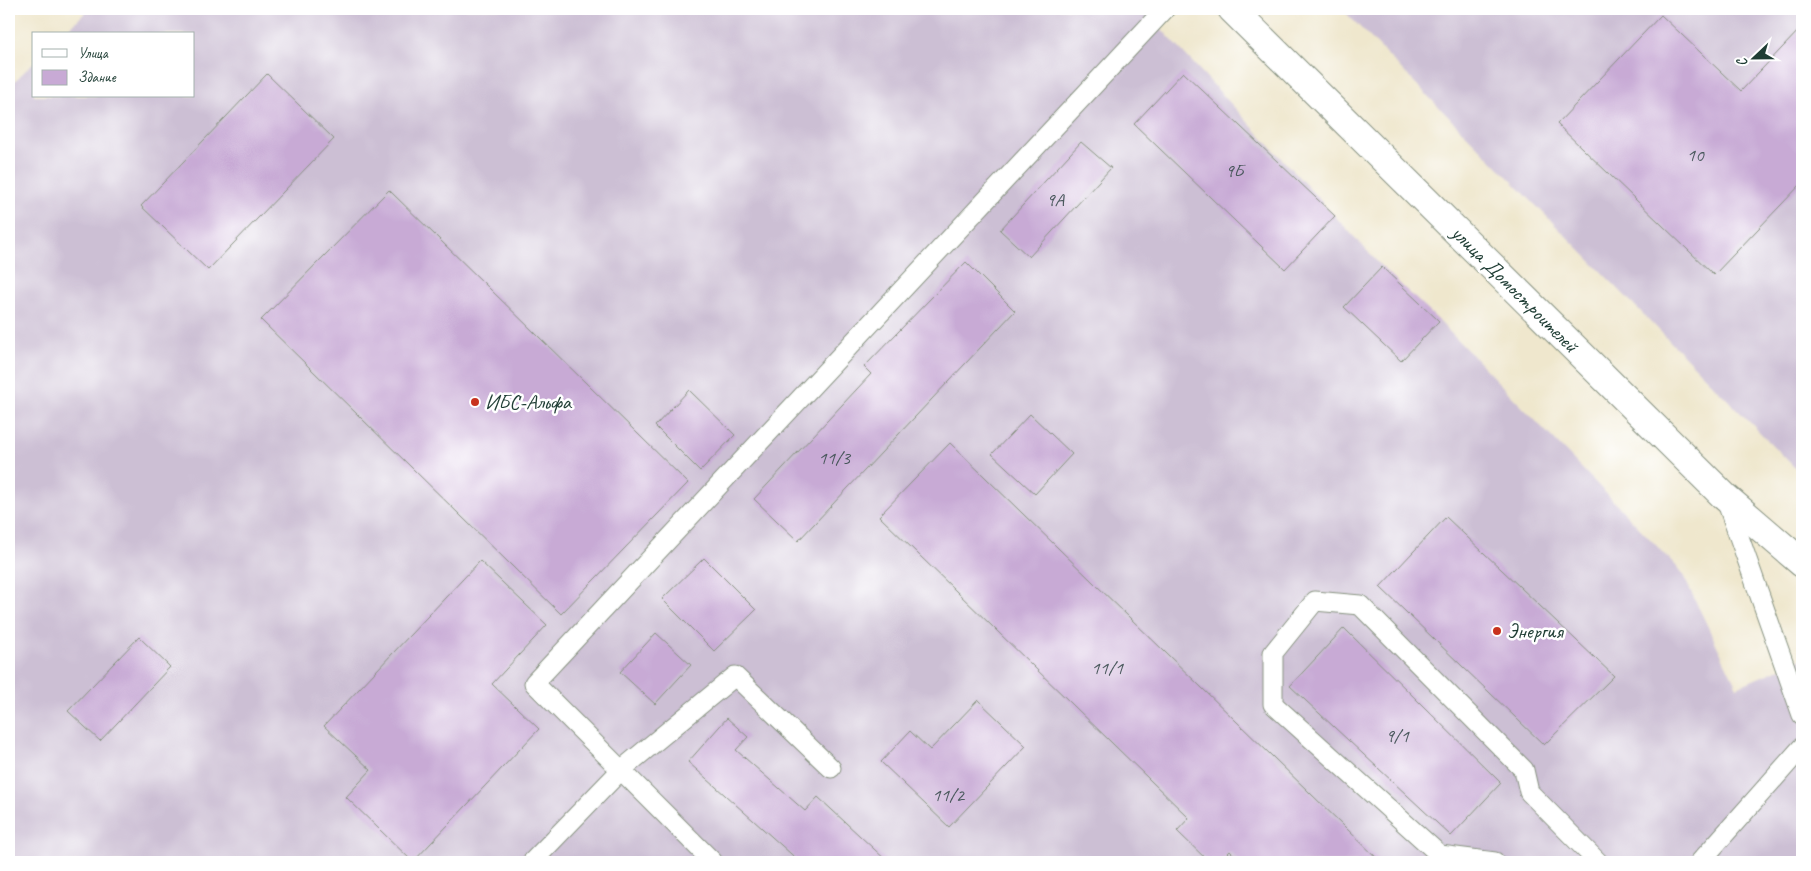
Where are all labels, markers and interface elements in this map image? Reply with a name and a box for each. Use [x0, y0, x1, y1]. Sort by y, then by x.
legend [32, 32, 195, 98]
north arrow [1728, 32, 1778, 82]
text: Улица [78, 44, 109, 63]
text: С [1732, 54, 1752, 69]
text: Здание [78, 68, 117, 87]
house number: 10 [1686, 143, 1705, 167]
house number: 9Б [1225, 159, 1246, 183]
house number: 9А [1046, 188, 1066, 212]
street label: улица Домостроителей [1445, 219, 1585, 359]
place label: ИБС-Альфа [485, 389, 573, 415]
marker: ИБС-Альфа [469, 396, 481, 408]
house number: 11/3 [818, 446, 851, 470]
place label: Энергия [1507, 618, 1564, 644]
marker: Энергия [1491, 625, 1503, 637]
house number: 11/1 [1091, 656, 1124, 680]
house number: 9/1 [1385, 724, 1410, 748]
house number: 11/2 [932, 783, 965, 807]

